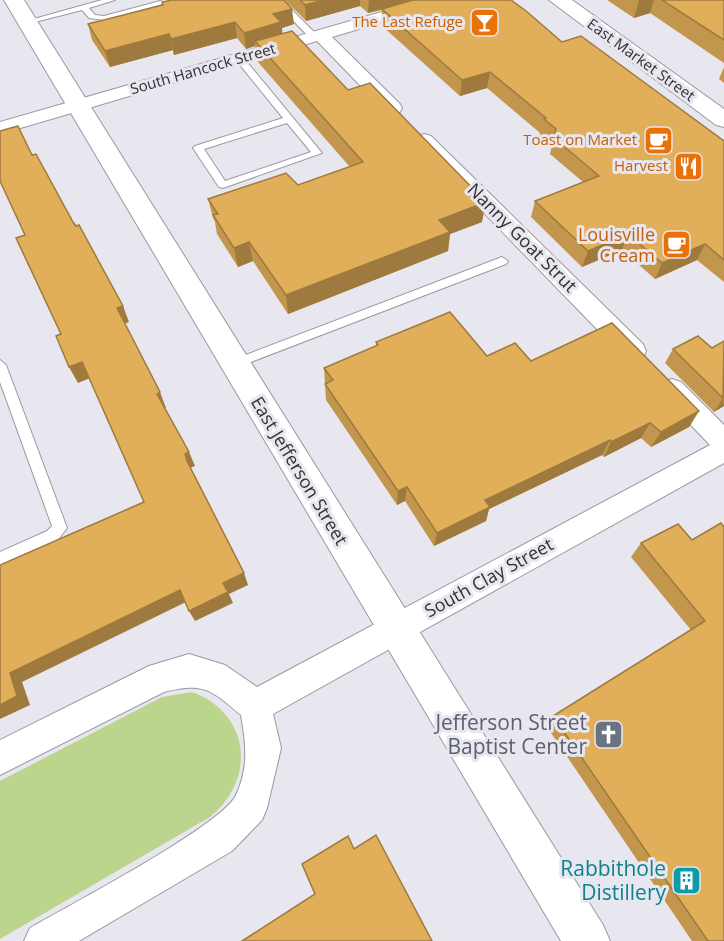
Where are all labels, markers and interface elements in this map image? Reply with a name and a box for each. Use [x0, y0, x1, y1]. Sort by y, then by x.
bar icon: The Last Refuge [468, 6, 500, 38]
place label: The Last Refuge [352, 11, 463, 31]
street label: East Market Street [584, 13, 699, 105]
street label: South Hancock Street [128, 38, 278, 98]
cafe icon: Toast on Market [642, 124, 674, 156]
place label: Toast on Market [523, 129, 637, 149]
restaurant icon: Harvest [673, 150, 705, 182]
place label: Harvest [614, 155, 668, 175]
street label: Nanny Goat Strut [463, 177, 583, 297]
place label: Louisville Cream [578, 222, 655, 267]
cafe icon: Louisville Cream [660, 229, 692, 261]
street label: East Jefferson Street [246, 392, 354, 549]
street label: South Clay Street [420, 532, 557, 622]
place label: Jefferson Street Baptist Center [433, 708, 587, 760]
church icon: Jefferson Street Baptist Center [592, 719, 624, 751]
place label: Rabbithole Distillery [560, 854, 666, 906]
building icon: Rabbithole Distillery [671, 865, 703, 897]

